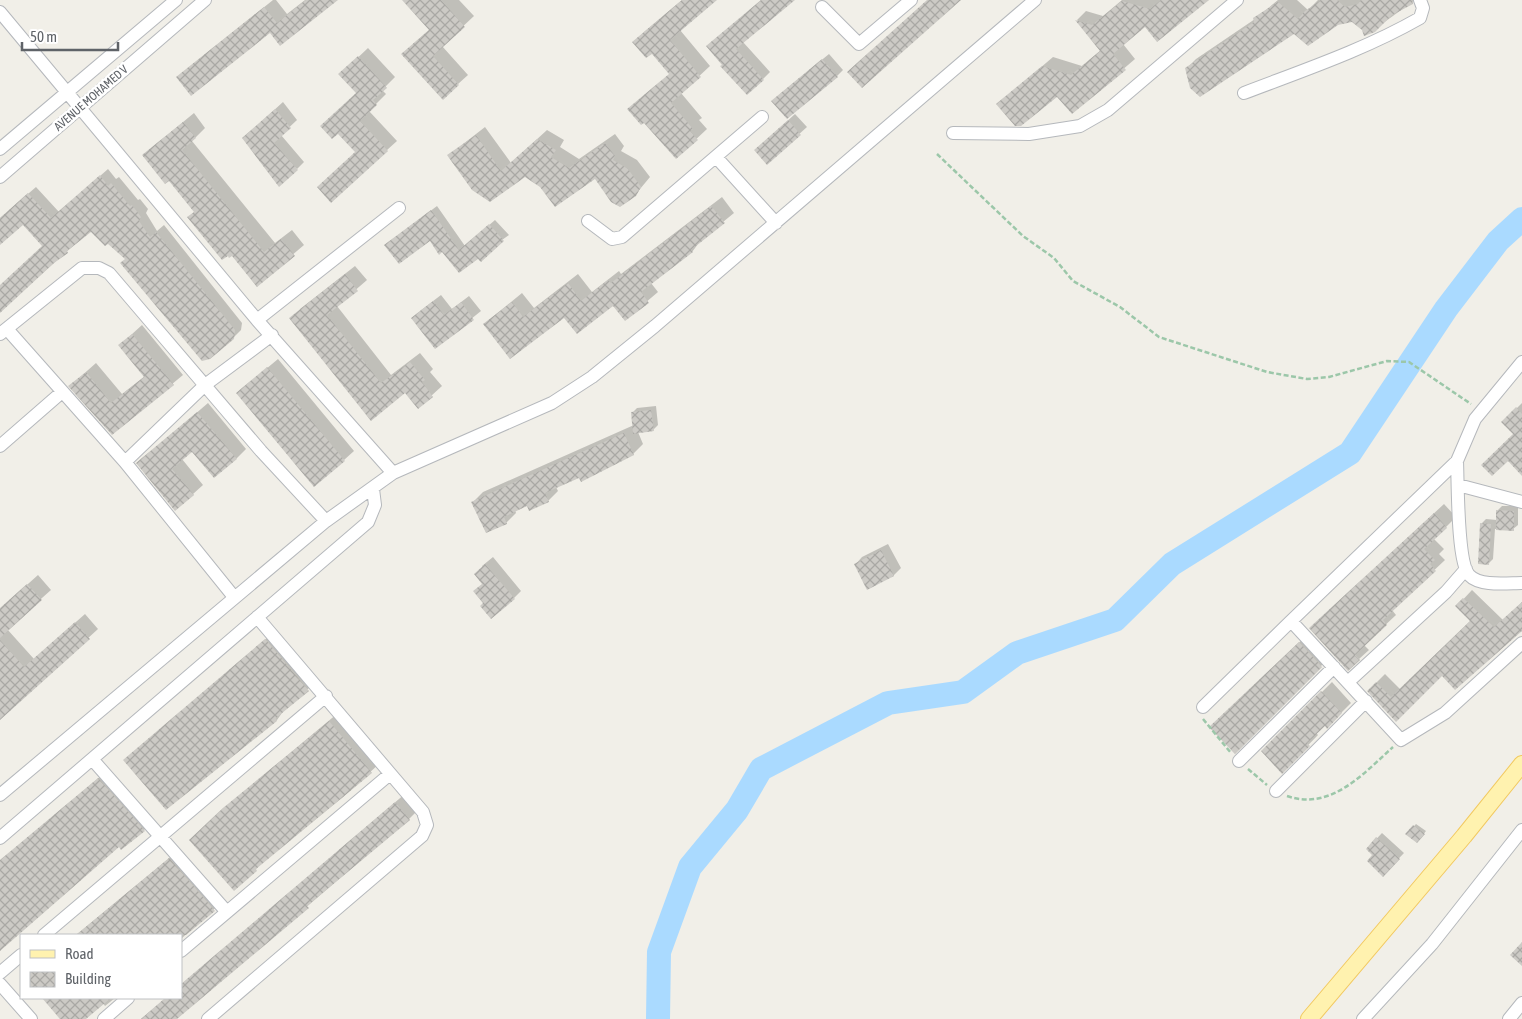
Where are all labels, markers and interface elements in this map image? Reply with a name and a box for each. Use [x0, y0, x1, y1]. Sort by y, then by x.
scale bar [22, 20, 119, 52]
text: 50 m [30, 28, 57, 45]
street label: AVENUE MOHAMED V [51, 62, 131, 134]
legend [20, 934, 182, 999]
text: Road [65, 945, 94, 962]
text: Building [65, 970, 111, 987]

